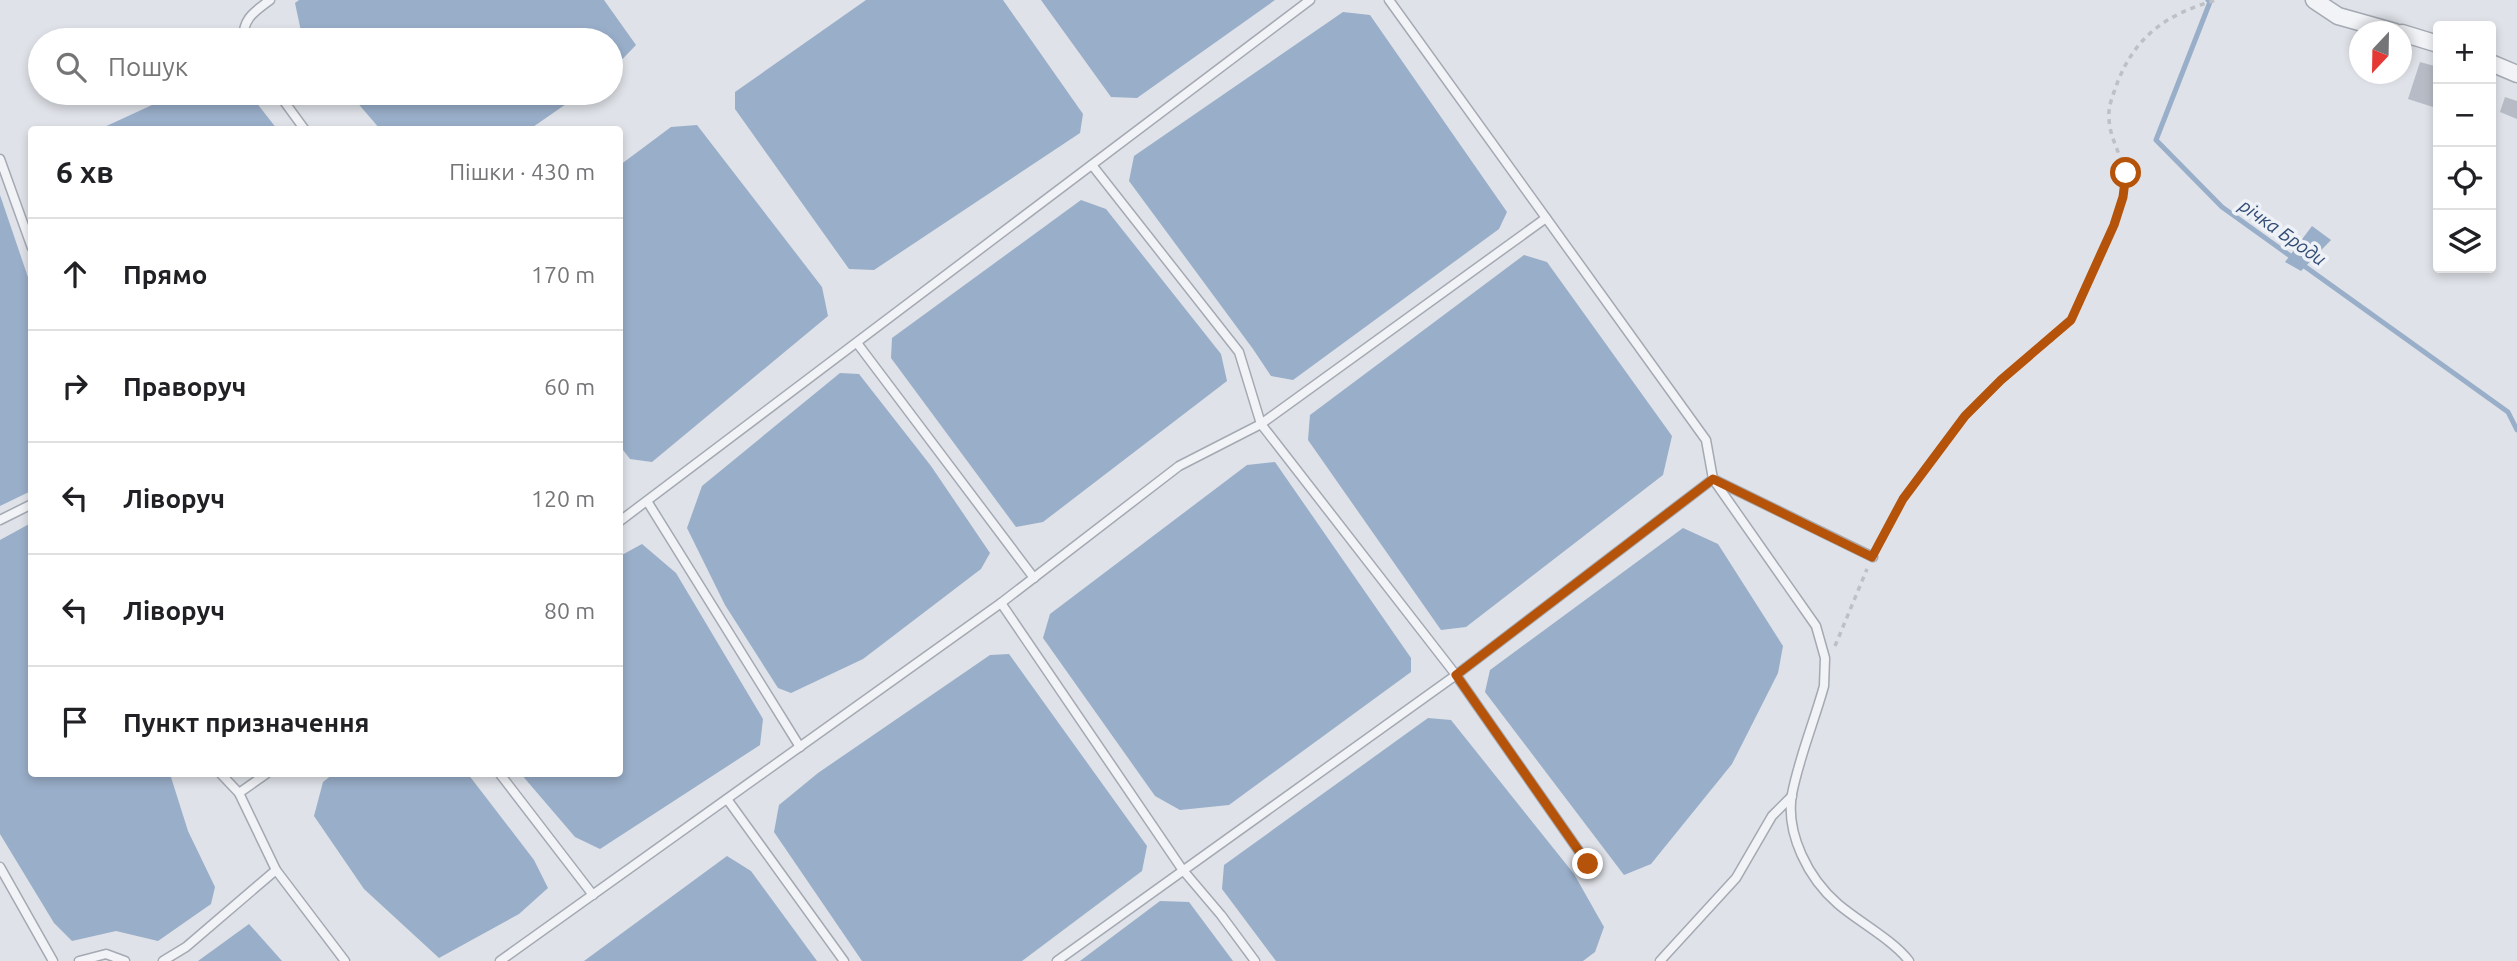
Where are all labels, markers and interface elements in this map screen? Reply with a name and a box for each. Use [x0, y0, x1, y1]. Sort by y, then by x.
north arrow [2349, 21, 2412, 84]
map controls [2433, 21, 2496, 273]
button: + [2433, 21, 2496, 84]
search box [28, 28, 623, 105]
icon: search [52, 48, 90, 86]
text: Пошук [108, 52, 188, 81]
button: − [2433, 84, 2496, 147]
button: locate [2433, 147, 2496, 210]
text: 6 хв [56, 155, 114, 189]
route start [2110, 157, 2141, 188]
text: Пішки · 430 m [449, 159, 595, 184]
water label: річка Броди [2235, 194, 2331, 270]
button: layers [2433, 210, 2496, 273]
icon: ahead [56, 255, 94, 293]
text: Прямо [123, 260, 207, 289]
text: 170 m [531, 262, 595, 287]
icon: right [56, 367, 94, 405]
text: Праворуч [123, 372, 246, 401]
text: 60 m [544, 374, 595, 399]
icon: left [56, 479, 94, 517]
text: Ліворуч [123, 484, 225, 513]
text: 120 m [531, 486, 595, 511]
icon: left [56, 591, 94, 629]
text: Ліворуч [123, 596, 225, 625]
text: 80 m [544, 598, 595, 623]
icon: arrive [56, 703, 94, 741]
text: Пункт призначення [123, 708, 369, 737]
route end [1572, 848, 1603, 879]

